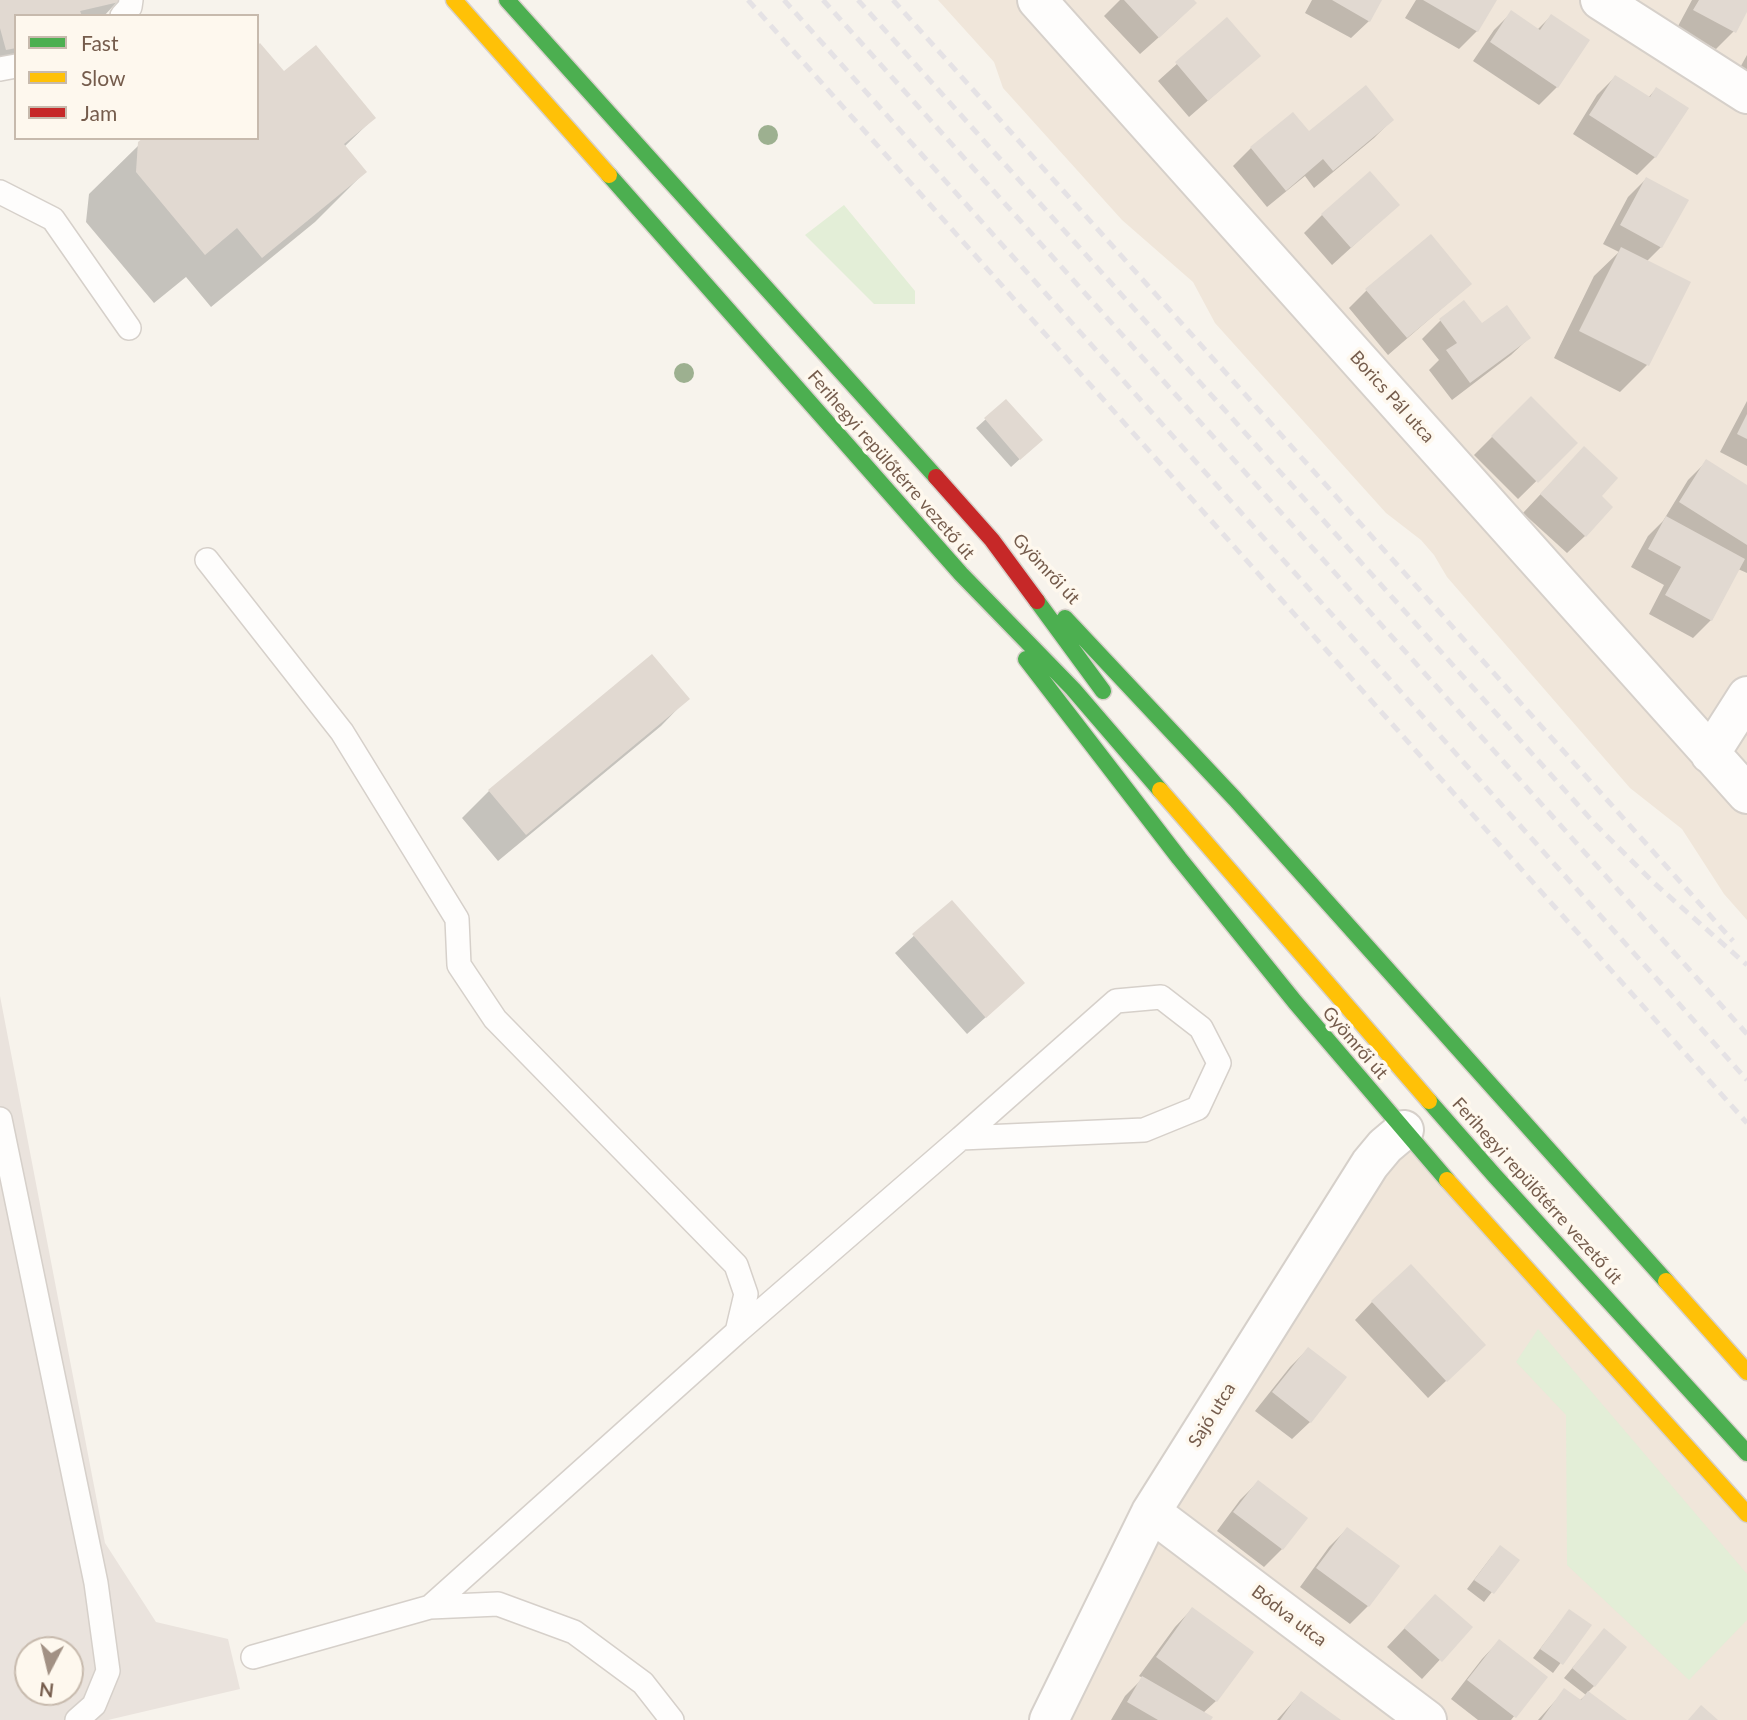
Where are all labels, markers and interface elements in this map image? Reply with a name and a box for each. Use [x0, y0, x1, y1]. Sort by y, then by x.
legend [14, 14, 259, 140]
text: Fast [81, 30, 118, 55]
text: Slow [81, 65, 125, 90]
text: Jam [81, 100, 117, 125]
street label: Borics Pál utca [1345, 347, 1439, 447]
street label: Ferihegyi repülőtérre vezető út [803, 366, 979, 564]
street label: Gyömrői út [1008, 529, 1084, 609]
street label: Gyömrői út [1318, 1002, 1392, 1084]
street label: Ferihegyi repülőtérre vezető út [1448, 1093, 1626, 1289]
street label: Sajó utca [1184, 1379, 1240, 1451]
street label: Bódva utca [1247, 1581, 1331, 1651]
north arrow [14, 1636, 84, 1706]
text: N [38, 1678, 55, 1703]

